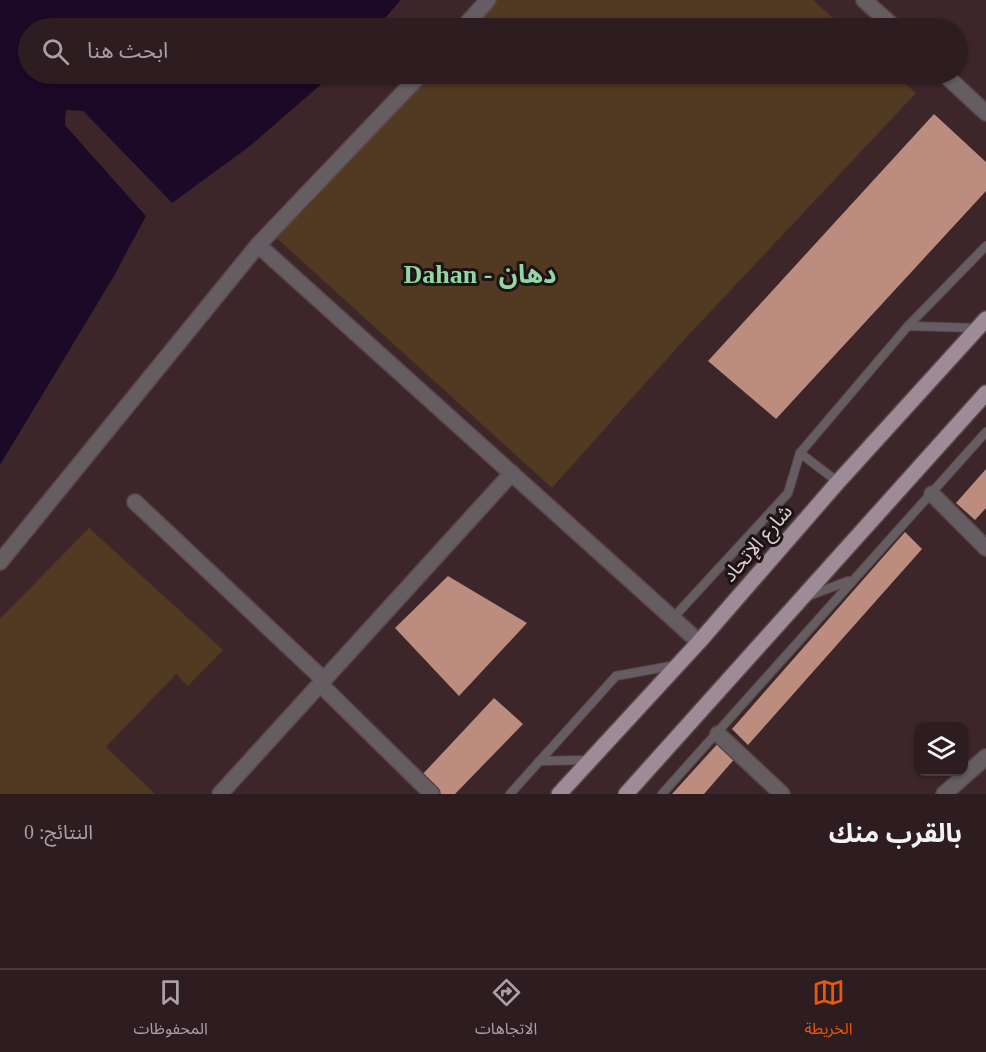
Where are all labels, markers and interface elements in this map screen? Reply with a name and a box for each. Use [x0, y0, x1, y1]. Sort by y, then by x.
search box [18, 18, 968, 84]
icon: search [39, 35, 72, 68]
text: ابحث هنا [87, 38, 168, 63]
district label: Dahan - دهان [403, 260, 557, 289]
street label: شارع الإتحاد [718, 500, 799, 588]
map controls [914, 722, 968, 776]
button: layers [914, 722, 968, 776]
text: بالقرب منك [829, 819, 962, 848]
text: النتائج: 0 [24, 821, 93, 843]
tab: المحفوظات [134, 976, 208, 1046]
tab: الاتجاهات [475, 976, 537, 1046]
tab: الخريطة [805, 976, 852, 1046]

